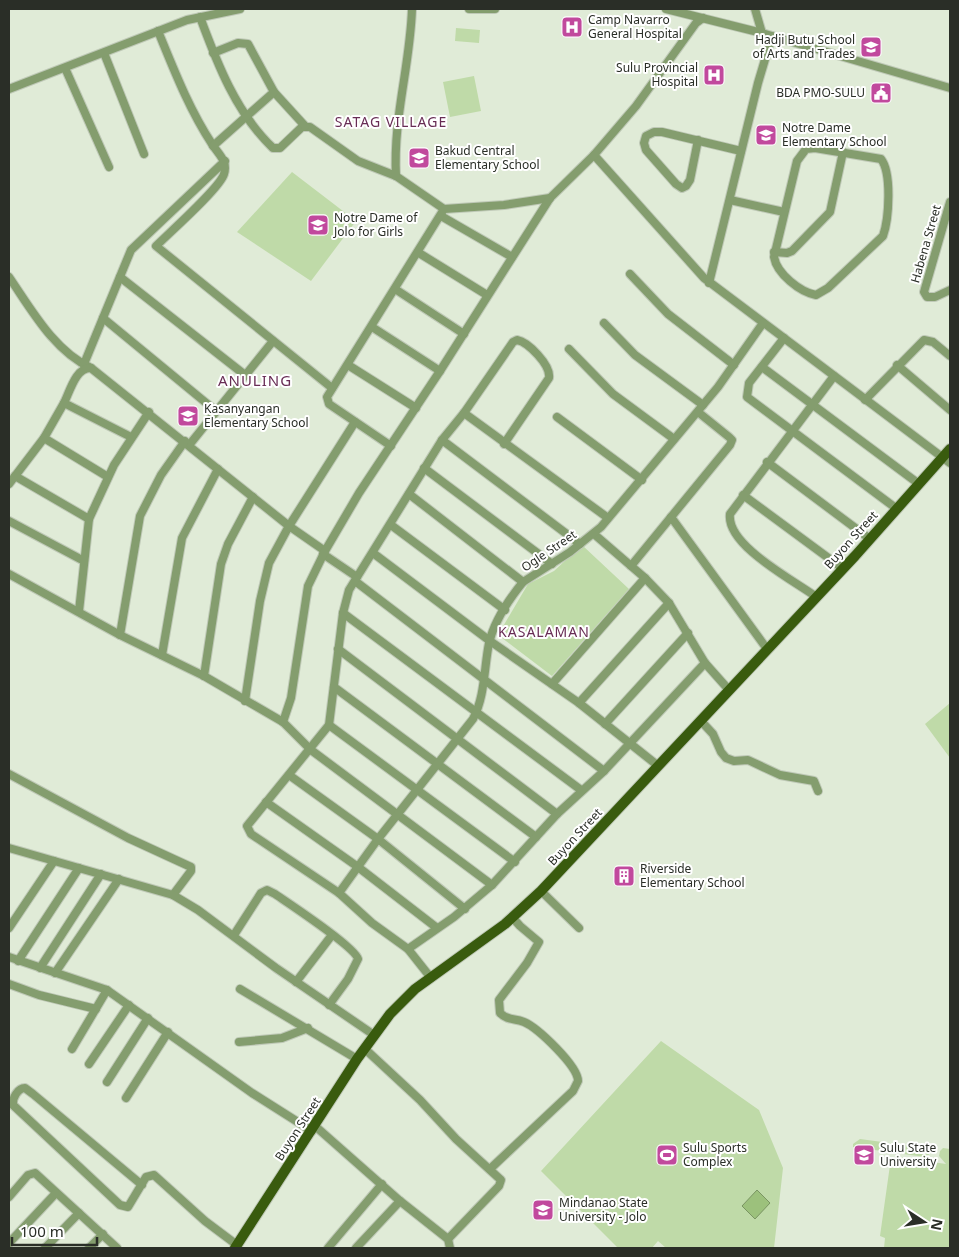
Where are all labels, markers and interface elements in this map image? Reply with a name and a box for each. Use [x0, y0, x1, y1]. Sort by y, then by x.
place label: Camp Navarro General Hospital [588, 11, 682, 42]
hospital icon: Camp Navarro General Hospital [560, 15, 584, 39]
place label: Hadji Butu School of Arts and Trades [753, 31, 855, 62]
school or university icon: Hadji Butu School of Arts and Trades [859, 35, 883, 59]
place label: Sulu Provincial Hospital [616, 59, 698, 90]
hospital icon: Sulu Provincial Hospital [702, 63, 726, 87]
public building icon: BDA PMO-SULU [869, 81, 893, 105]
place label: BDA PMO-SULU [776, 84, 865, 101]
district label: SATAG VILLAGE [335, 112, 447, 131]
place label: Notre Dame Elementary School [782, 119, 887, 150]
school or university icon: Notre Dame Elementary School [754, 123, 778, 147]
place label: Bakud Central Elementary School [435, 142, 540, 173]
school or university icon: Bakud Central Elementary School [407, 146, 431, 170]
street label: Habena Street [906, 202, 945, 285]
place label: Notre Dame of Jolo for Girls [333, 209, 418, 240]
school or university icon: Notre Dame of Jolo for Girls [306, 213, 330, 237]
district label: ANULING [218, 370, 292, 390]
place label: Kasanyangan Elementary School [204, 400, 309, 431]
school or university icon: Kasanyangan Elementary School [176, 404, 200, 428]
street label: Buyon Street [820, 506, 882, 572]
street label: Ogle Street [518, 525, 580, 575]
district label: KASALAMAN [498, 622, 590, 641]
street label: Buyon Street [544, 804, 606, 869]
place label: Riverside Elementary School [640, 860, 745, 891]
building icon: Riverside Elementary School [612, 864, 636, 888]
street label: Buyon Street [271, 1093, 325, 1164]
place label: Sulu Sports Complex [683, 1139, 747, 1170]
place label: Sulu State University [880, 1139, 937, 1170]
sports icon: Sulu Sports Complex [655, 1143, 679, 1167]
school or university icon: Sulu State University [852, 1143, 876, 1167]
place label: Mindanao State University - Jolo [559, 1194, 648, 1225]
north arrow [899, 1197, 949, 1247]
school or university icon: Mindanao State University - Jolo [531, 1198, 555, 1222]
scale bar [12, 1214, 98, 1246]
text: N [927, 1217, 948, 1232]
text: 100 m [20, 1221, 64, 1241]

